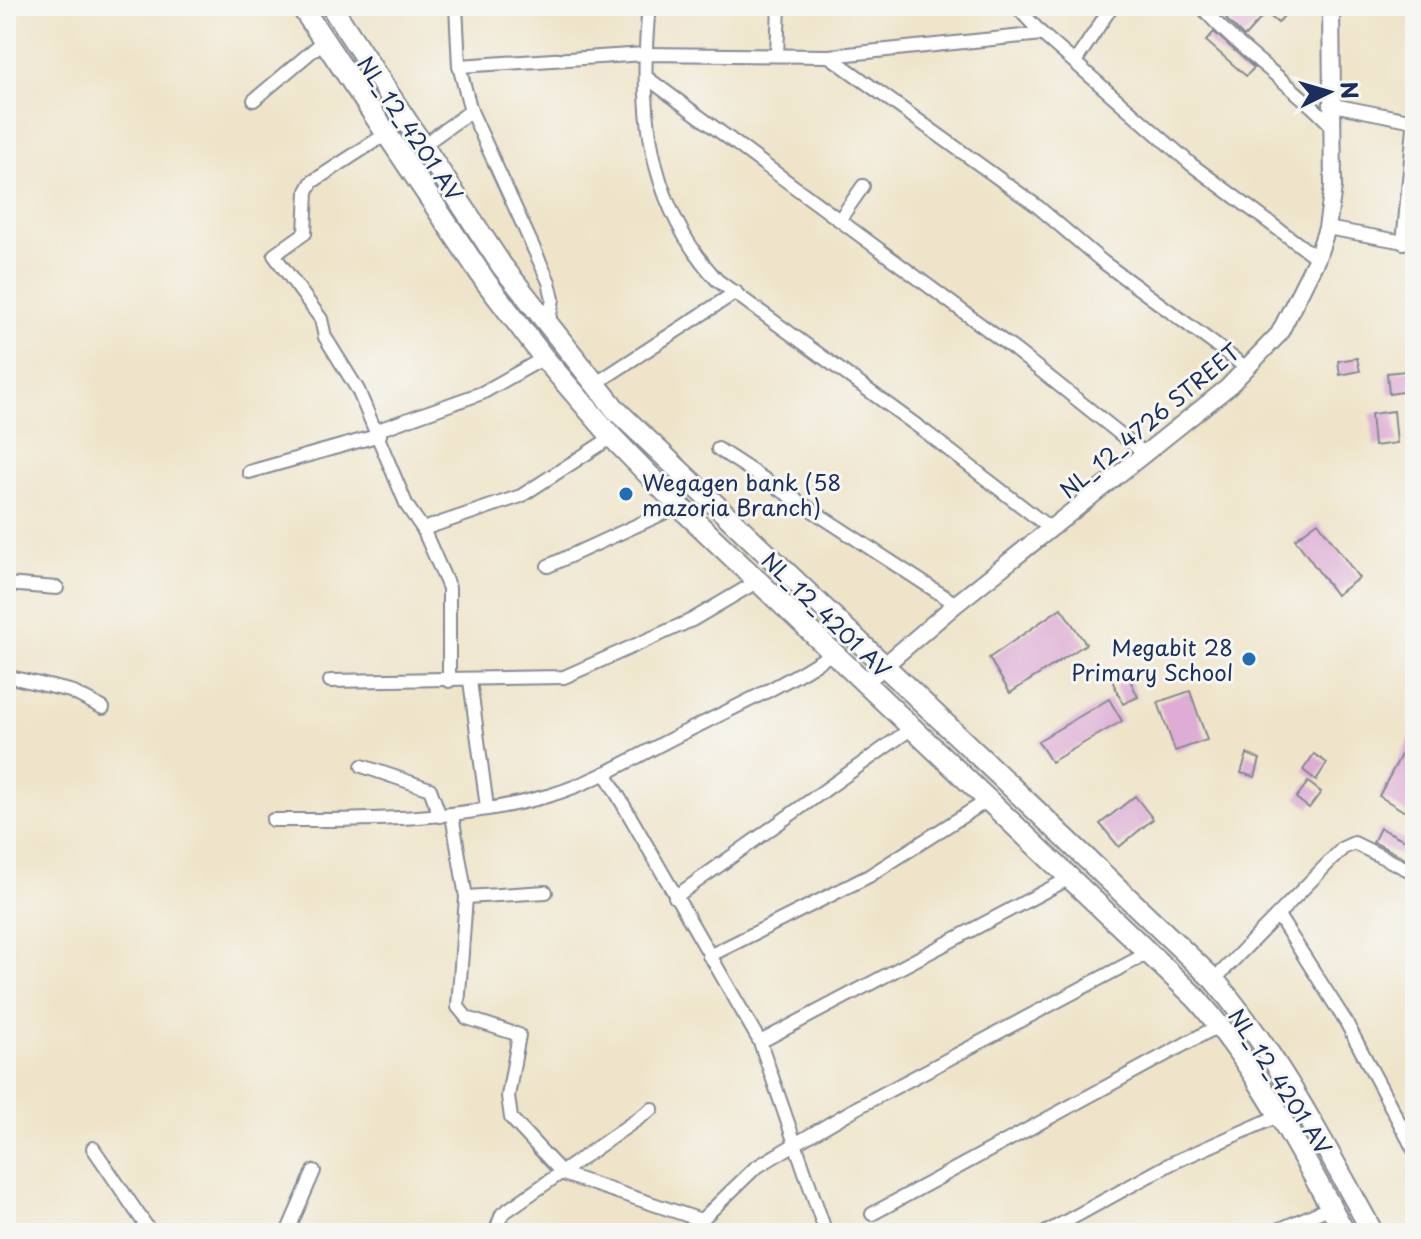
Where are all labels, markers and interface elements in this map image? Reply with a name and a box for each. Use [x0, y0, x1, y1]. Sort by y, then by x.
street label: NL_12_4201 AV [350, 49, 472, 207]
north arrow [1289, 52, 1369, 132]
text: N [1333, 80, 1368, 100]
street label: NL_12_4726 STREET [1052, 335, 1246, 505]
place label: Wegagen bank (58 mazoria Branch) [642, 465, 841, 523]
marker: Wegagen bank (58 mazoria Branch) [617, 485, 635, 503]
street label: NL_12_4201 AV [755, 544, 899, 684]
place label: Megabit 28 Primary School [1071, 630, 1233, 688]
marker: Megabit 28 Primary School [1240, 650, 1258, 668]
street label: NL_12_4201 AV [1221, 1001, 1341, 1161]

